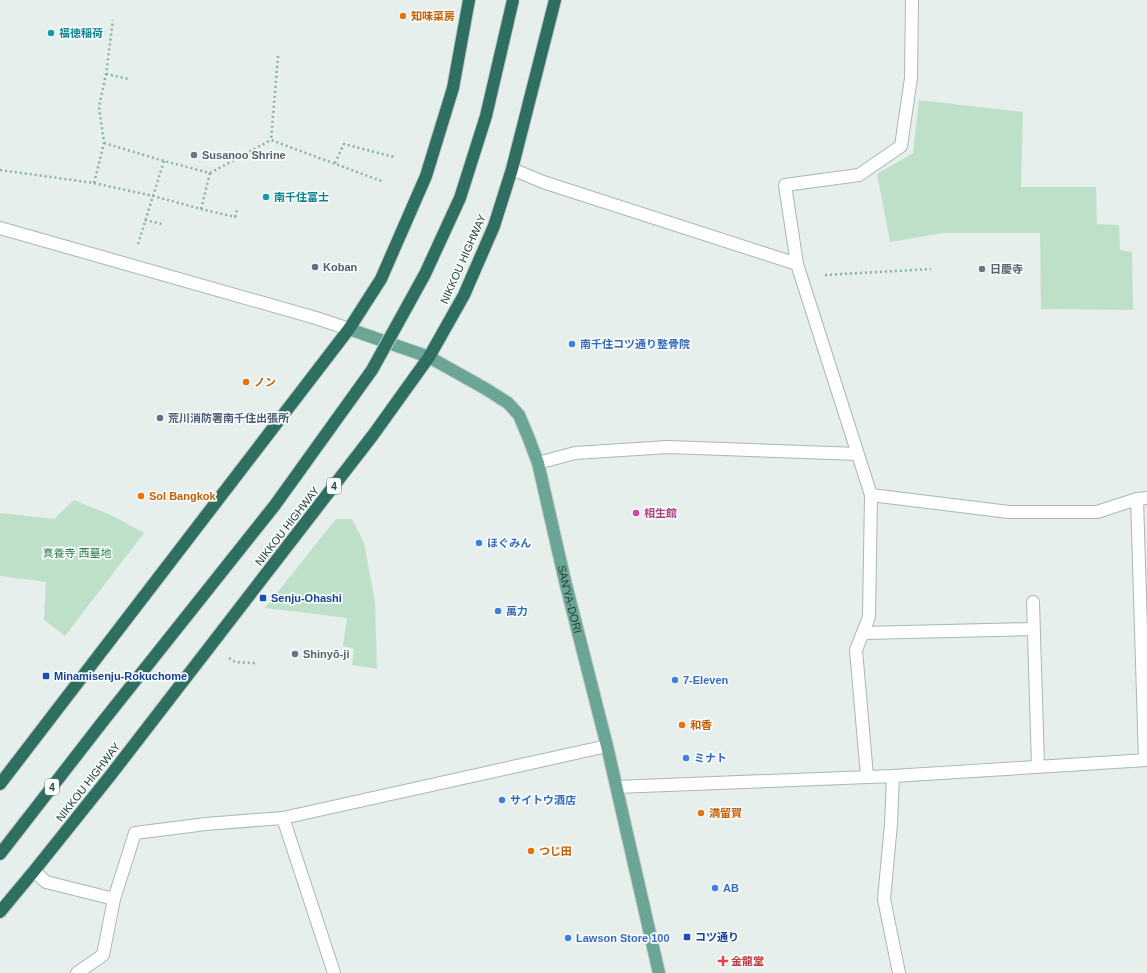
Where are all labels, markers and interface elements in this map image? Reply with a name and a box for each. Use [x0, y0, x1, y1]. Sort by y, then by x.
place label: 知味菜房 [411, 10, 455, 22]
marker: 知味菜房 [398, 11, 408, 21]
place label: 福徳稲荷 [59, 27, 103, 39]
marker: 福徳稲荷 [46, 28, 56, 38]
place label: Susanoo Shrine [202, 149, 286, 161]
marker: Susanoo Shrine [189, 150, 199, 160]
place label: 南千住富士 [274, 191, 329, 203]
marker: 南千住富士 [261, 192, 271, 202]
street label: NIKKOU HIGHWAY [438, 212, 488, 306]
place label: Koban [323, 261, 358, 273]
marker: Koban [310, 262, 320, 272]
place label: 日慶寺 [990, 263, 1023, 275]
marker: 日慶寺 [977, 264, 987, 274]
place label: 南千住コツ通り整骨院 [580, 338, 690, 350]
marker: 南千住コツ通り整骨院 [567, 339, 577, 349]
place label: ノン [254, 376, 276, 388]
marker: ノン [241, 377, 251, 387]
place label: 荒川消防署南千住出張所 [168, 412, 289, 424]
marker: 荒川消防署南千住出張所 [155, 413, 165, 423]
road number: 4 [327, 478, 341, 494]
street label: NIKKOU HIGHWAY [253, 484, 322, 568]
place label: Sol Bangkok [149, 490, 217, 502]
marker: Sol Bangkok [136, 491, 146, 501]
place label: 相生館 [644, 507, 677, 519]
marker: 相生館 [631, 508, 641, 518]
place label: ほぐみん [487, 537, 531, 549]
marker: ほぐみん [474, 538, 484, 548]
park label: 真養寺 西墓地 [42, 547, 112, 559]
street label: SAN'YA-DORI [556, 564, 584, 635]
place label: Senju-Ohashi [271, 592, 342, 604]
marker: Senju-Ohashi [258, 593, 268, 603]
place label: 萬力 [506, 605, 528, 617]
marker: 萬力 [493, 606, 503, 616]
place label: Shinyō-ji [303, 648, 349, 660]
marker: Shinyō-ji [290, 649, 300, 659]
place label: Minamisenju-Rokuchome [54, 670, 187, 682]
marker: Minamisenju-Rokuchome [41, 671, 51, 681]
place label: 7-Eleven [683, 674, 729, 686]
marker: 7-Eleven [670, 675, 680, 685]
place label: 和香 [690, 719, 712, 731]
marker: 和香 [677, 720, 687, 730]
street label: NIKKOU HIGHWAY [54, 740, 123, 824]
place label: ミナト [694, 752, 727, 764]
marker: ミナト [681, 753, 691, 763]
road number: 4 [45, 779, 59, 795]
place label: サイトウ酒店 [510, 794, 576, 806]
marker: サイトウ酒店 [497, 795, 507, 805]
place label: 満留賀 [709, 807, 742, 819]
marker: 満留賀 [696, 808, 706, 818]
place label: つじ田 [539, 845, 572, 857]
marker: つじ田 [526, 846, 536, 856]
place label: AB [723, 882, 739, 894]
marker: AB [710, 883, 720, 893]
place label: コツ通り [695, 931, 739, 943]
place label: Lawson Store 100 [576, 932, 670, 944]
marker: コツ通り [682, 932, 692, 942]
marker: Lawson Store 100 [563, 933, 573, 943]
place label: 金龍堂 [731, 955, 764, 967]
marker: 金龍堂 [718, 956, 728, 966]

